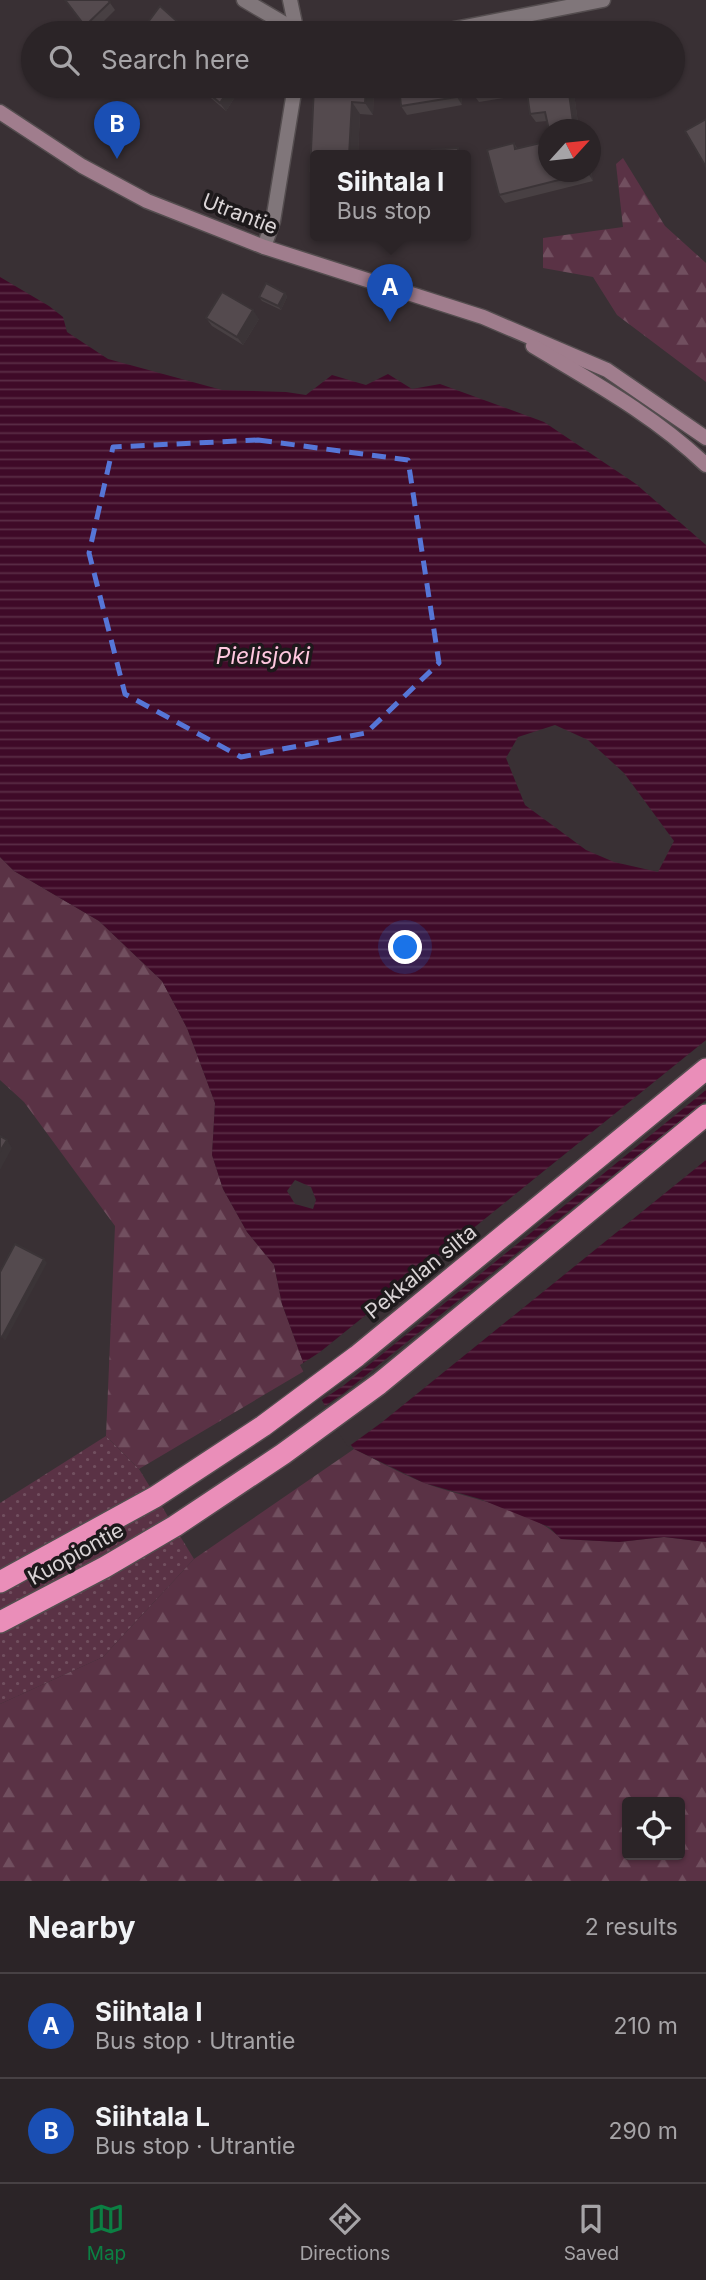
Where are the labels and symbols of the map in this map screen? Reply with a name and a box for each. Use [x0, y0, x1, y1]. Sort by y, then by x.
pin: B [94, 101, 140, 159]
north arrow [538, 119, 601, 182]
street label: Utrantie [199, 188, 281, 239]
pin: A [367, 264, 413, 322]
water label: Pielisjoki [216, 642, 311, 670]
your location [388, 930, 422, 964]
street label: Pekkalan silta [360, 1219, 481, 1324]
street label: Kuopiontie [24, 1517, 128, 1590]

